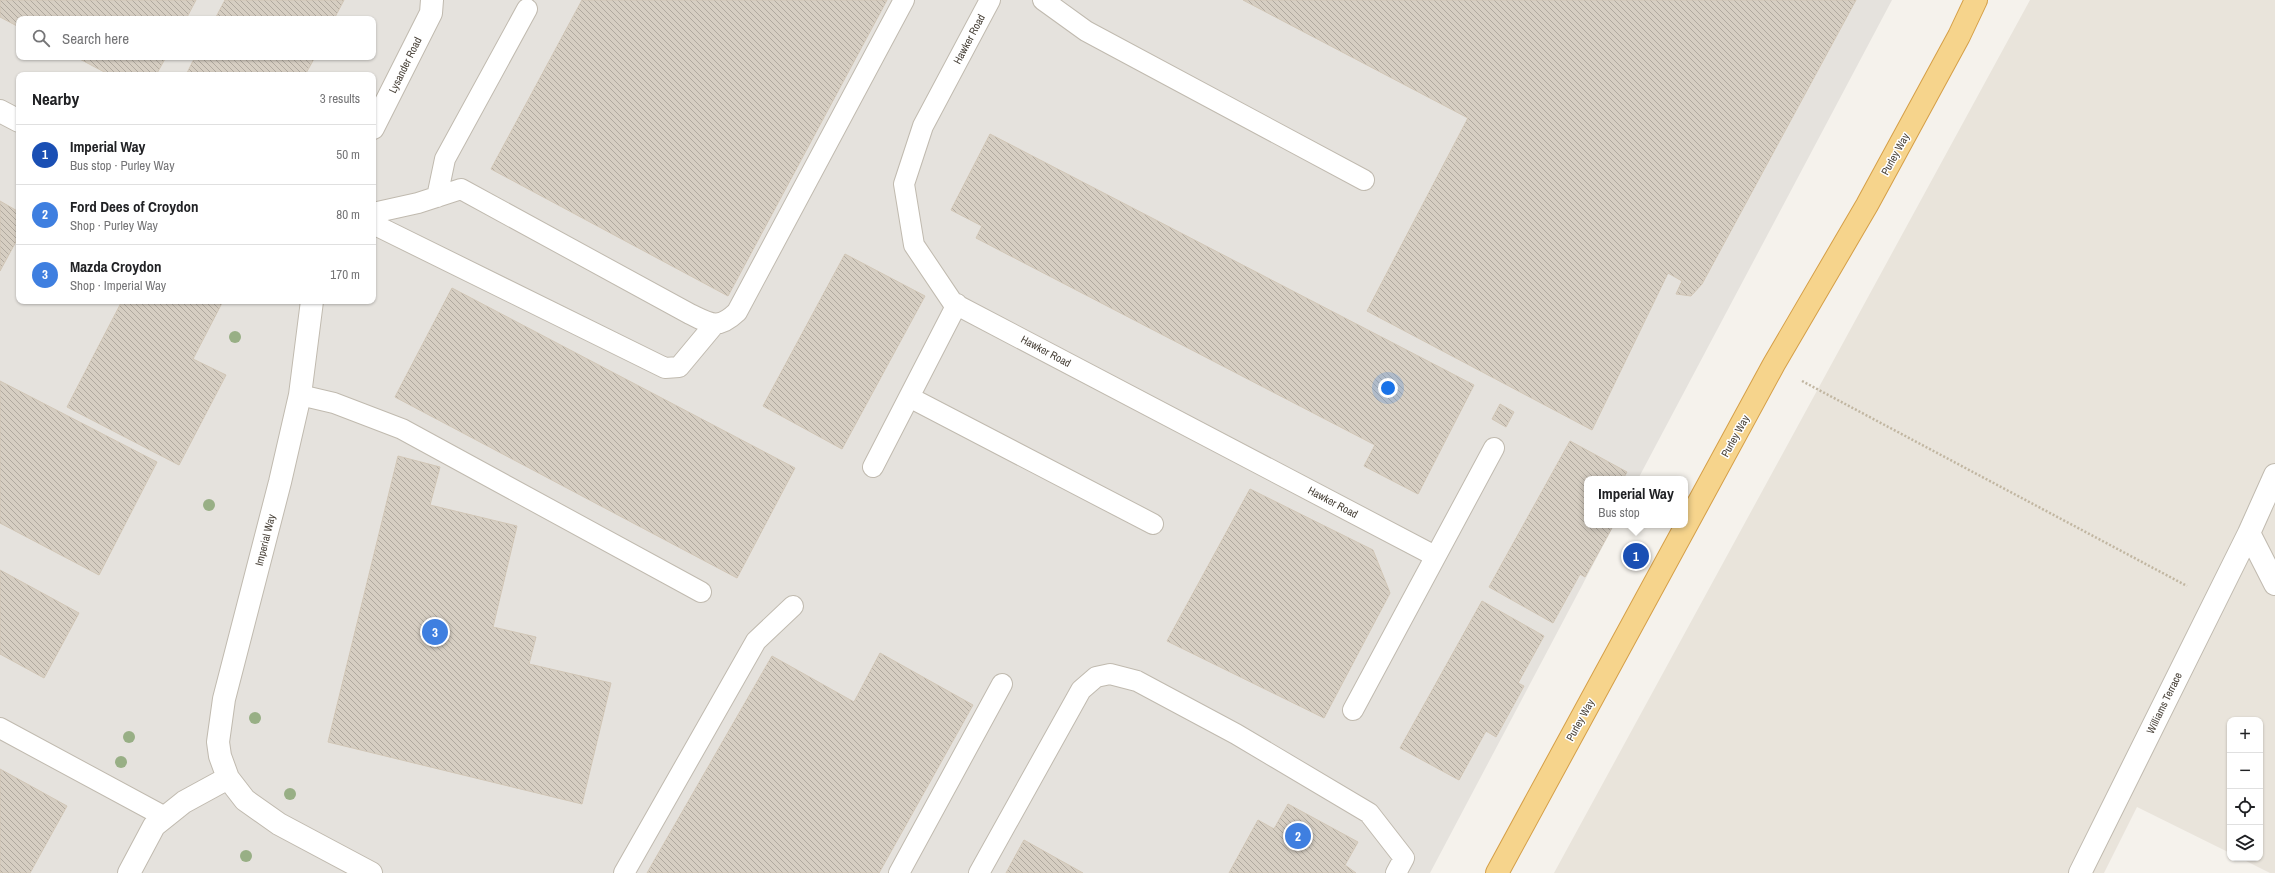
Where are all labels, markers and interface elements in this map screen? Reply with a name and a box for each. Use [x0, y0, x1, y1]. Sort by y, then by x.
street label: Hawker Road [950, 12, 988, 66]
search box [16, 16, 376, 60]
icon: search [30, 27, 52, 49]
text: Search here [62, 28, 129, 49]
street label: Lysander Road [385, 35, 425, 95]
text: Nearby [32, 87, 79, 110]
text: 3 results [320, 90, 360, 107]
street label: Purley Way [1878, 130, 1912, 177]
text: Imperial Way [70, 136, 145, 157]
text: 1 [42, 146, 48, 163]
text: 50 m [336, 146, 360, 163]
text: Bus stop · Purley Way [70, 157, 174, 174]
text: Ford Dees of Croydon [70, 196, 199, 217]
text: 2 [42, 206, 48, 223]
text: 80 m [336, 206, 360, 223]
text: Shop · Purley Way [70, 217, 158, 234]
text: Mazda Croydon [70, 256, 162, 277]
text: 3 [42, 266, 48, 283]
text: 170 m [330, 266, 360, 283]
text: Shop · Imperial Way [70, 277, 166, 294]
street label: Hawker Road [1019, 332, 1073, 370]
your location [1378, 378, 1398, 398]
street label: Purley Way [1718, 412, 1752, 459]
popup [1584, 476, 1688, 528]
street label: Hawker Road [1306, 483, 1360, 521]
text: Imperial Way [1598, 483, 1674, 504]
text: Bus stop [1598, 504, 1640, 521]
street label: Imperial Way [252, 512, 278, 567]
pin: 1 [1623, 541, 1649, 571]
pin: 3 [422, 617, 448, 647]
street label: Williams Terrace [2143, 670, 2185, 736]
street label: Purley Way [1563, 696, 1597, 743]
map controls [2227, 717, 2263, 861]
button: + [2227, 717, 2263, 753]
button: − [2227, 753, 2263, 789]
button: locate [2227, 789, 2263, 825]
pin: 2 [1285, 821, 1311, 851]
button: layers [2227, 825, 2263, 861]

